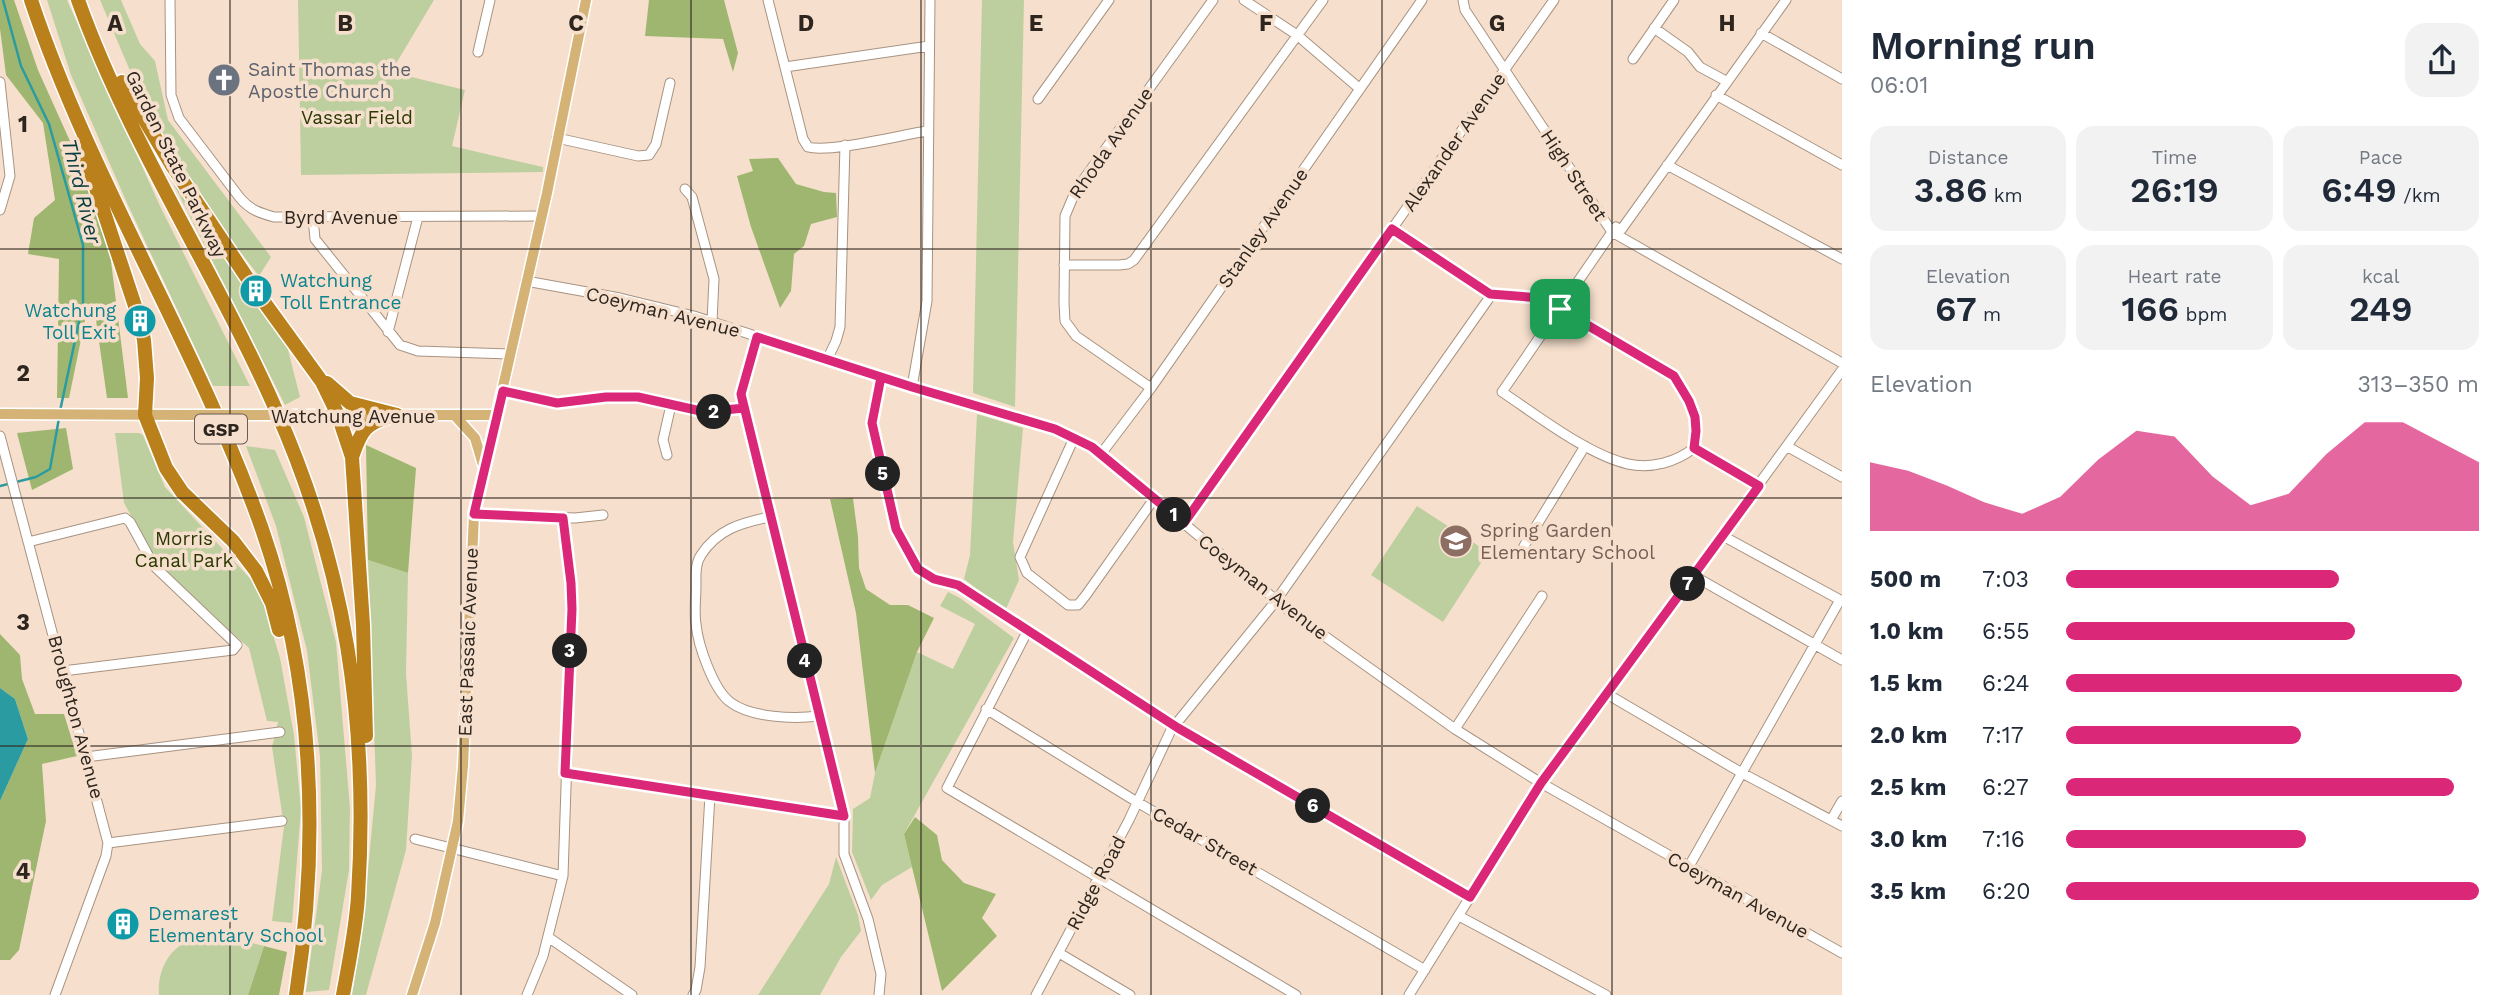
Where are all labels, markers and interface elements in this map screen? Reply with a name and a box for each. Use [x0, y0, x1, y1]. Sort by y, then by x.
text: A [107, 10, 123, 37]
text: B [337, 10, 353, 37]
text: C [568, 10, 584, 37]
text: D [798, 10, 814, 37]
text: E [1029, 10, 1043, 37]
text: F [1259, 10, 1273, 37]
text: G [1489, 10, 1505, 37]
text: H [1718, 10, 1736, 37]
button: share [2405, 23, 2479, 97]
text: Morning run [1870, 24, 2096, 68]
place label: Saint Thomas the Apostle Church [248, 58, 411, 103]
church icon: Saint Thomas the Apostle Church [205, 61, 243, 99]
street label: Garden State Parkway [121, 67, 231, 262]
street label: Alexander Avenue [1397, 68, 1511, 216]
text: 06:01 [1870, 72, 1928, 99]
street label: Rhoda Avenue [1064, 83, 1158, 203]
park label: Vassar Field [301, 106, 413, 129]
text: 1 [18, 111, 28, 138]
street label: High Street [1536, 125, 1612, 225]
water label: Third River [57, 136, 107, 247]
text: Distance [1928, 146, 2009, 169]
text: Time [2152, 146, 2197, 169]
text: Pace [2359, 146, 2403, 169]
street label: Stanley Avenue [1213, 164, 1313, 292]
text: 3.86 [1914, 169, 1987, 211]
text: 26:19 [2130, 169, 2219, 211]
text: 6:49 [2321, 169, 2397, 211]
text: km [1987, 184, 2023, 207]
text: /km [2397, 184, 2441, 207]
street label: Byrd Avenue [284, 206, 398, 229]
text: Elevation [1926, 265, 2011, 288]
text: Heart rate [2128, 265, 2221, 288]
text: kcal [2362, 265, 2400, 288]
place label: Watchung Toll Entrance [280, 269, 402, 314]
building icon: Watchung Toll Entrance [237, 272, 275, 310]
pin [1530, 279, 1590, 339]
street label: Coeyman Avenue [583, 282, 743, 342]
text: 67 [1935, 288, 1977, 330]
text: 166 [2122, 288, 2179, 330]
text: 249 [2349, 288, 2413, 330]
icon: arrive [1541, 290, 1579, 328]
place label: Watchung Toll Exit [24, 299, 117, 344]
building icon: Watchung Toll Exit [121, 302, 159, 340]
text: m [1977, 303, 2001, 326]
text: bpm [2179, 303, 2227, 326]
text: 2 [16, 360, 30, 387]
text: Elevation [1870, 371, 1973, 398]
text: 313–350 m [2357, 371, 2479, 398]
pin: 2 [696, 394, 732, 430]
text: 2 [708, 400, 719, 423]
street label: Watchung Avenue [271, 405, 435, 428]
road number: GSP [195, 414, 247, 444]
pin: 5 [866, 456, 900, 491]
text: 5 [877, 462, 888, 485]
pin: 1 [1156, 498, 1192, 532]
text: 1 [1169, 503, 1178, 526]
place label: Spring Garden Elementary School [1480, 519, 1655, 564]
school or university icon: Spring Garden Elementary School [1437, 522, 1475, 560]
park label: Morris Canal Park [135, 527, 234, 572]
street label: Coeyman Avenue [1194, 529, 1332, 645]
street label: East Passaic Avenue [453, 547, 483, 737]
pin: 7 [1670, 566, 1706, 602]
text: 500 m [1870, 566, 1941, 593]
text: 7:03 [1982, 566, 2029, 593]
text: 7 [1682, 572, 1693, 595]
text: 3 [16, 609, 30, 636]
text: 1.0 km [1870, 618, 1944, 645]
text: 6:55 [1982, 618, 2030, 645]
street label: Broughton Avenue [43, 633, 109, 801]
pin: 3 [552, 634, 588, 668]
text: 3 [564, 639, 575, 662]
pin: 4 [788, 644, 822, 678]
text: 4 [798, 649, 811, 672]
text: 1.5 km [1870, 670, 1943, 697]
text: 6:24 [1982, 670, 2030, 697]
text: 2.0 km [1870, 722, 1948, 749]
text: 7:17 [1982, 722, 2024, 749]
text: 2.5 km [1870, 774, 1946, 801]
text: 6:27 [1982, 774, 2029, 801]
pin: 6 [1296, 788, 1330, 824]
text: 6 [1307, 794, 1318, 817]
street label: Cedar Street [1148, 802, 1262, 880]
text: 3.0 km [1870, 826, 1947, 853]
text: 7:16 [1982, 826, 2025, 853]
street label: Ridge Road [1062, 832, 1130, 934]
street label: Coeyman Avenue [1663, 847, 1813, 943]
text: 4 [16, 858, 31, 885]
text: 3.5 km [1870, 878, 1946, 905]
text: 6:20 [1982, 878, 2031, 905]
place label: Demarest Elementary School [148, 902, 323, 947]
building icon: Demarest Elementary School [104, 905, 142, 943]

